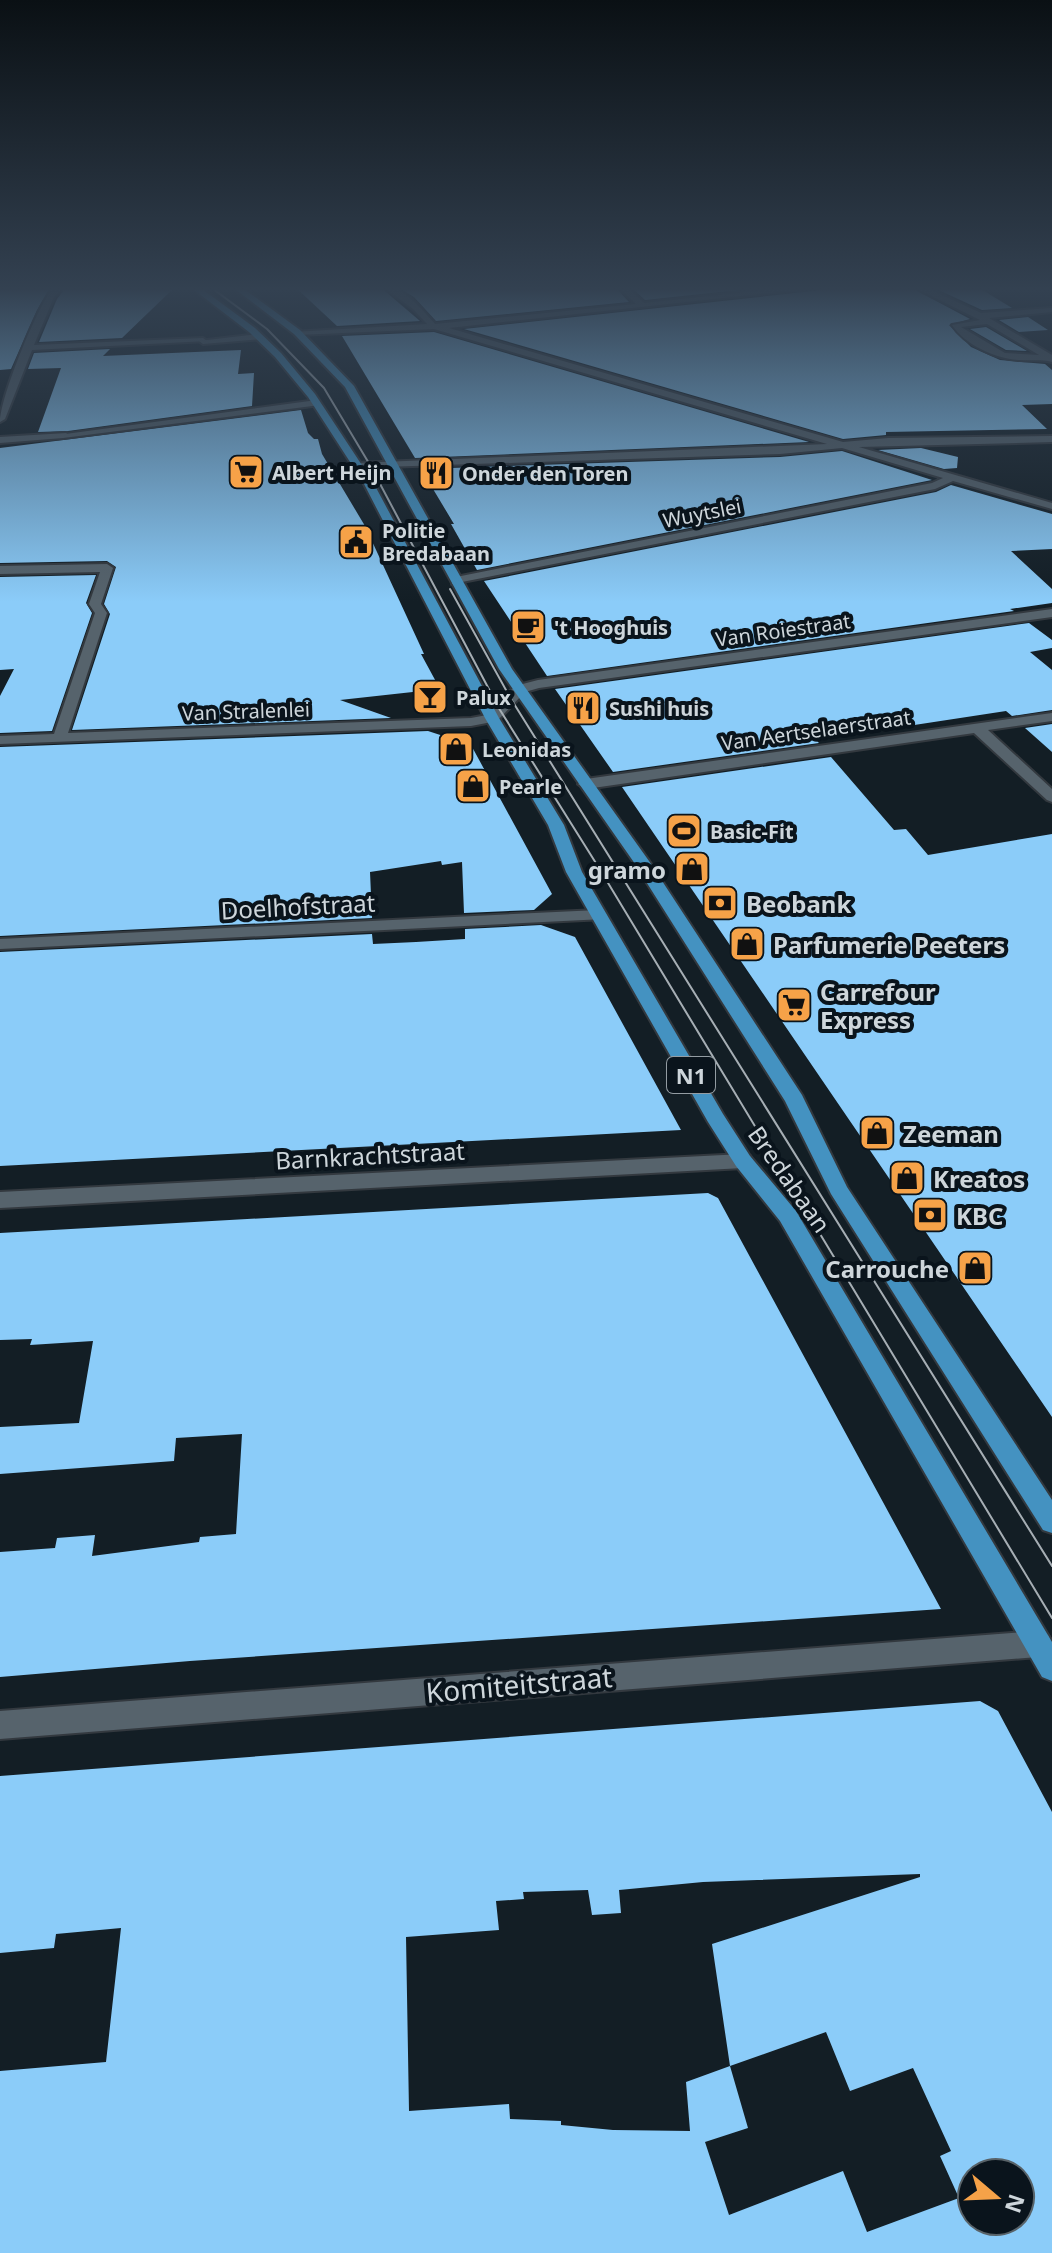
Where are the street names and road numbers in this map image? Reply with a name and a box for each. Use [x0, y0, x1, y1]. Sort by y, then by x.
street label: Wuytslei [660, 492, 744, 534]
street label: Van Roiestraat [714, 607, 852, 653]
street label: Van Stralenlei [182, 695, 310, 727]
street label: Van Aertselaerstraat [720, 703, 912, 757]
street label: Doelhofstraat [220, 885, 376, 927]
road number: N1 [667, 1057, 715, 1093]
street label: Bredabaan [741, 1119, 839, 1239]
street label: Barnkrachtstraat [274, 1134, 466, 1176]
street label: Komiteitstraat [424, 1657, 614, 1711]

